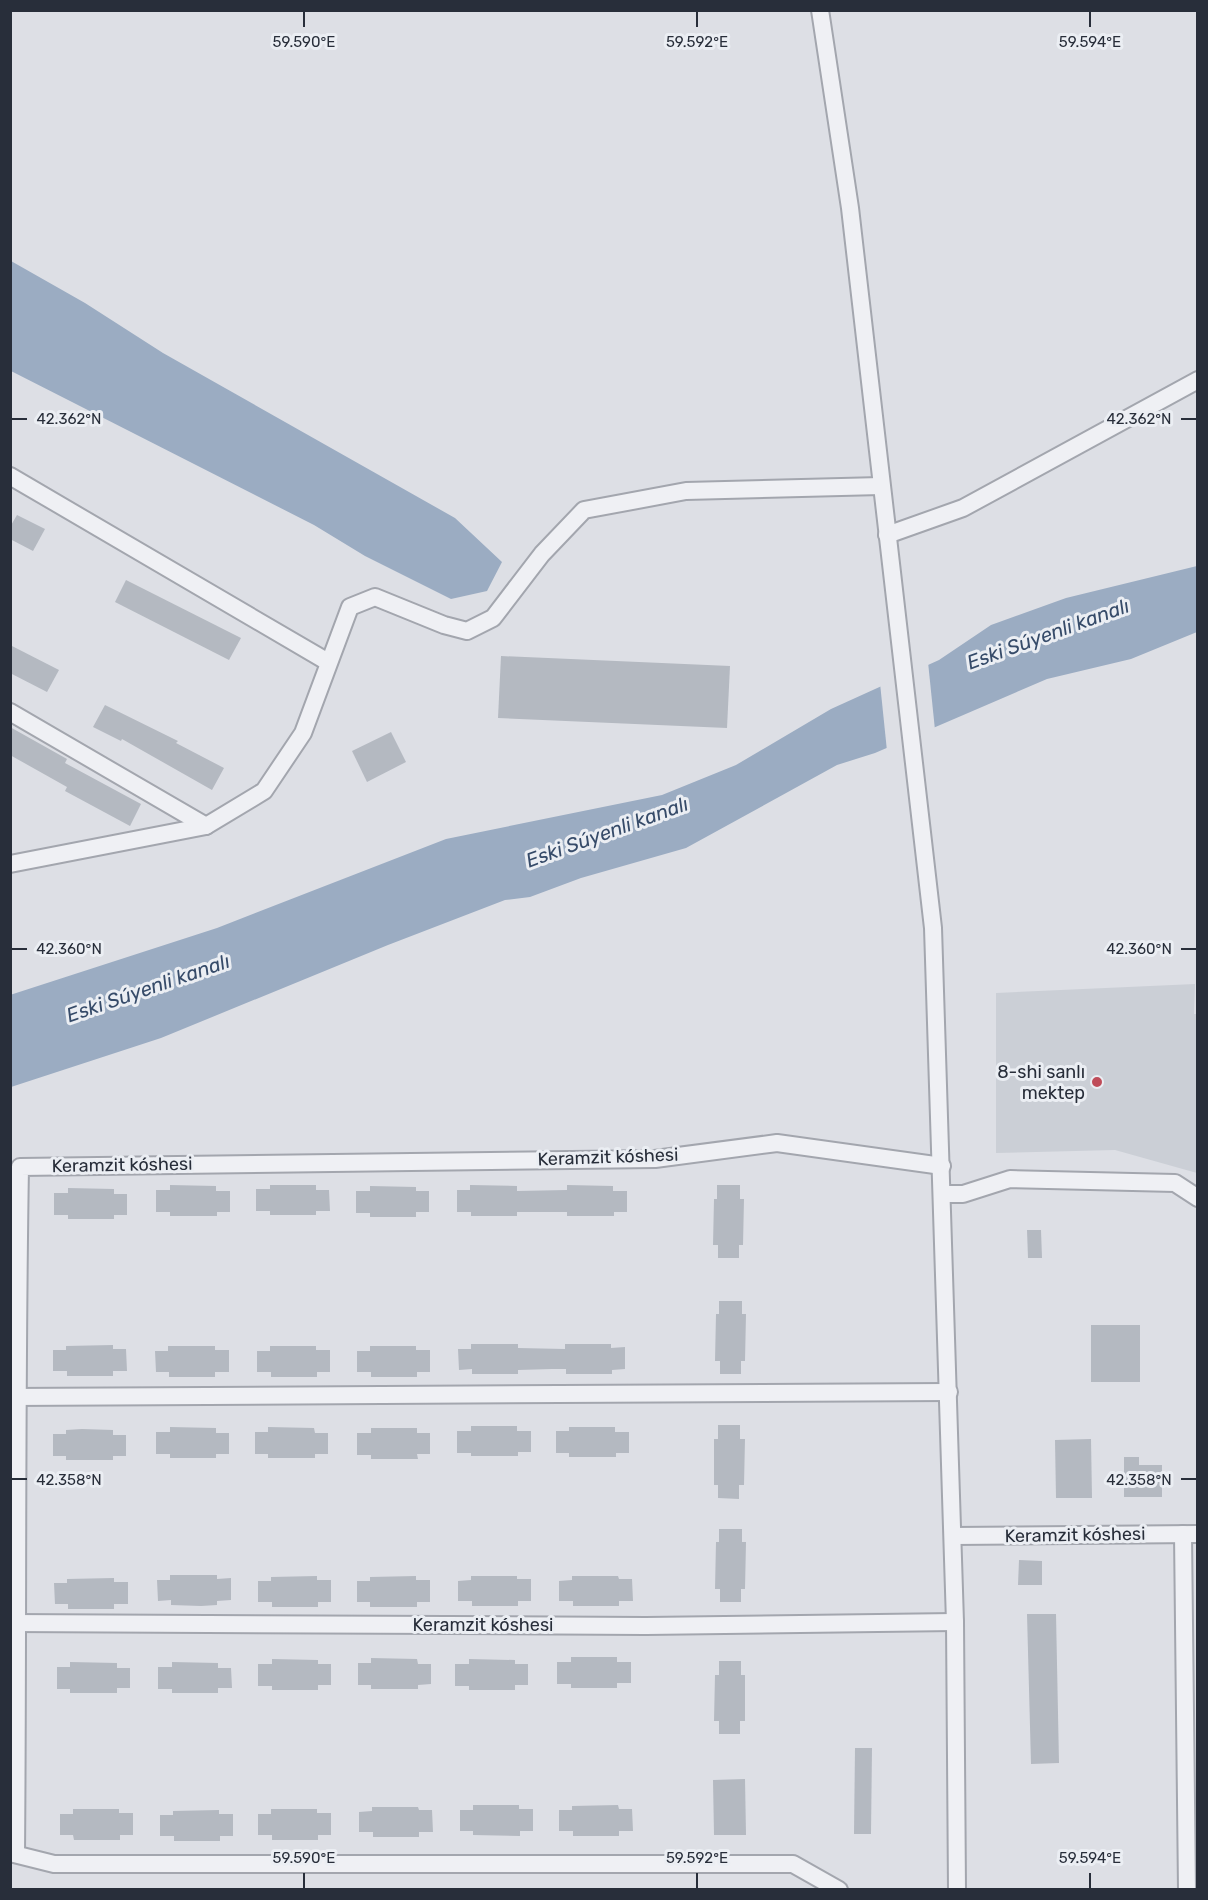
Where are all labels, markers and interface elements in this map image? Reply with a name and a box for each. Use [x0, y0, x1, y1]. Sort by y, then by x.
text: 59.590°E [273, 33, 335, 51]
text: 59.592°E [666, 33, 728, 51]
text: 59.594°E [1059, 33, 1121, 51]
text: 42.362°N [36, 410, 102, 428]
text: 42.362°N [1106, 410, 1172, 428]
water label: Eski Súyenli kanalı [963, 593, 1133, 675]
water label: Eski Súyenli kanalı [522, 791, 692, 873]
text: 42.360°N [36, 940, 102, 958]
text: 42.360°N [1106, 940, 1172, 958]
water label: Eski Súyenli kanalı [63, 949, 233, 1027]
place label: 8-shi sanlı mektep [997, 1061, 1085, 1104]
marker: 8-shi sanlı mektep [1090, 1075, 1104, 1089]
street label: Keramzit kóshesi [537, 1144, 679, 1170]
street label: Keramzit kóshesi [51, 1153, 193, 1177]
text: 42.358°N [36, 1471, 102, 1489]
text: 42.358°N [1106, 1471, 1172, 1489]
street label: Keramzit kóshesi [1004, 1523, 1146, 1547]
street label: Keramzit kóshesi [413, 1614, 553, 1636]
text: 59.590°E [273, 1849, 335, 1867]
text: 59.592°E [666, 1849, 728, 1867]
text: 59.594°E [1059, 1849, 1121, 1867]

